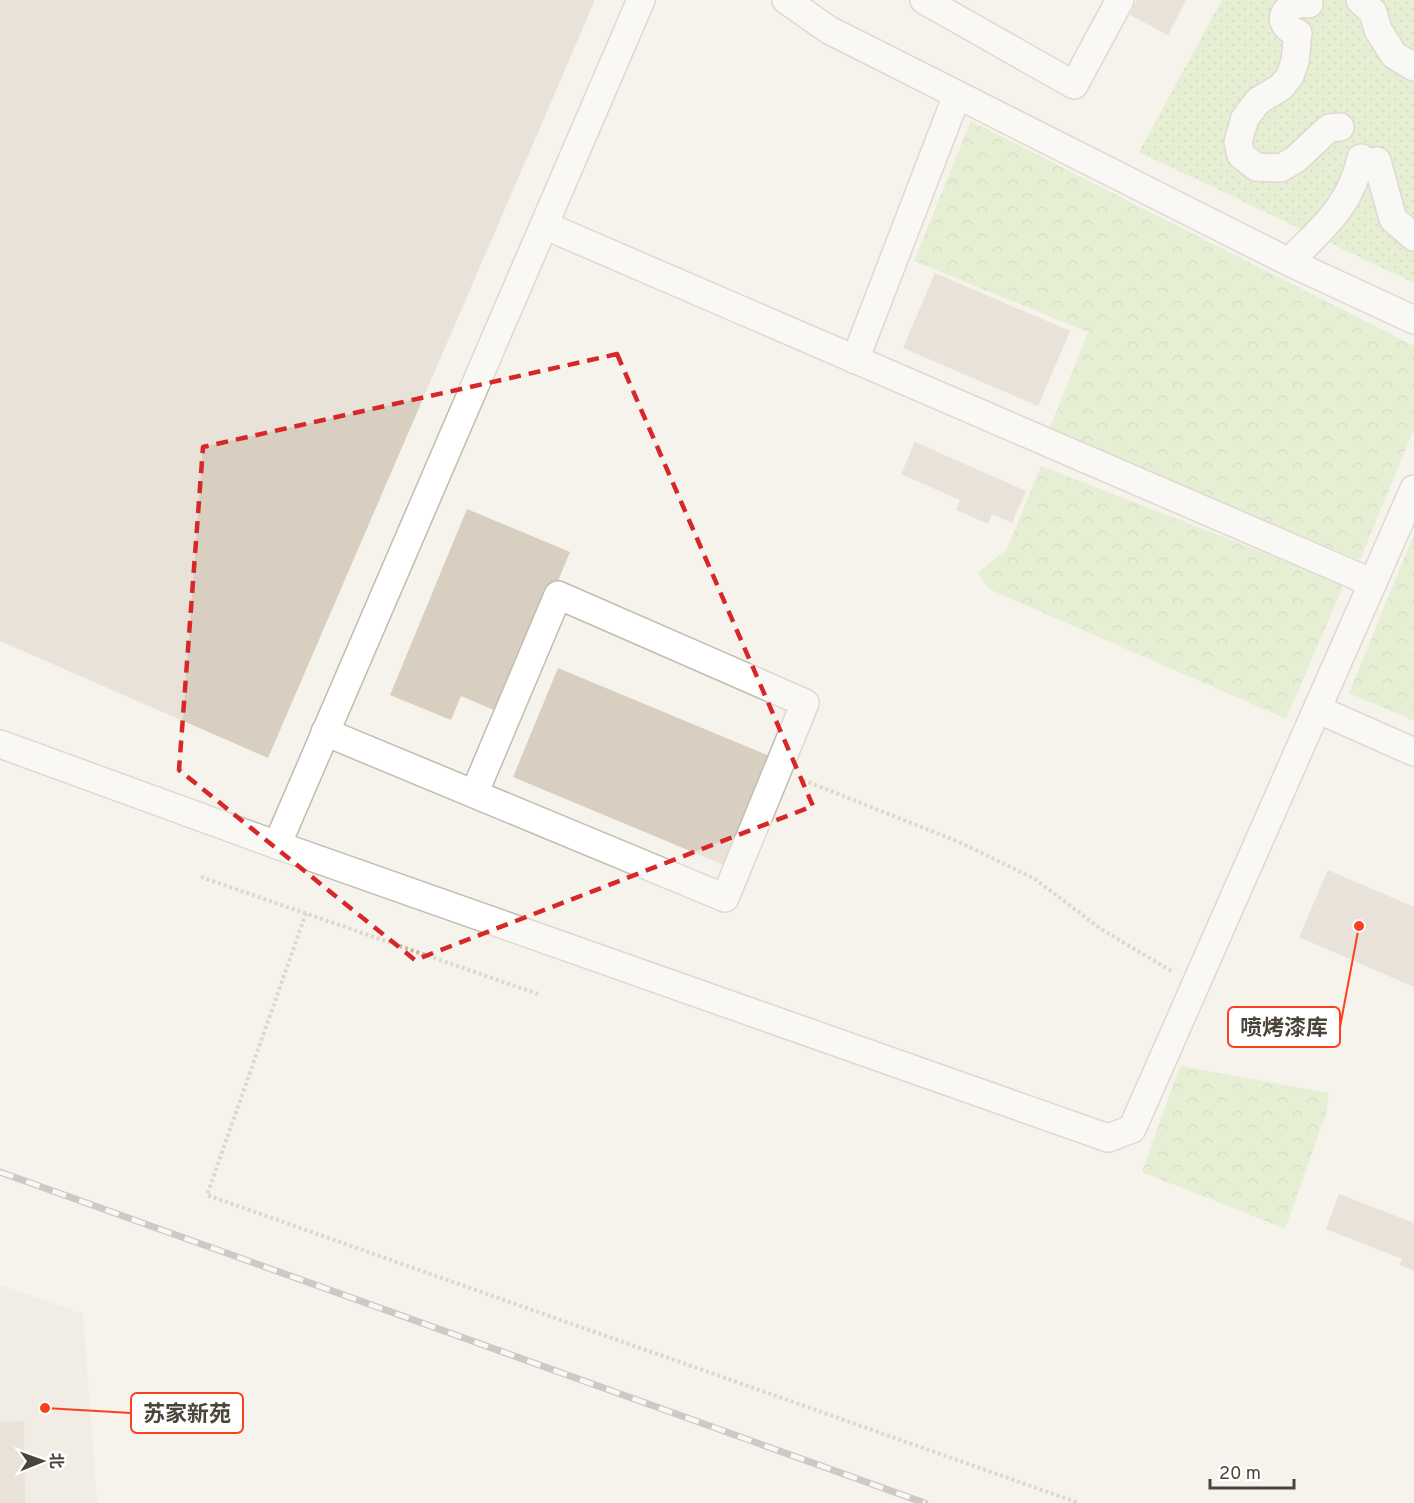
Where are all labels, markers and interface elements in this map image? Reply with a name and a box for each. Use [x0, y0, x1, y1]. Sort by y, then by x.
callout: 喷烤漆库 [1228, 1007, 1340, 1047]
text: 喷烤漆库 [1240, 1016, 1328, 1043]
callout: 苏家新苑 [131, 1393, 243, 1433]
text: 苏家新苑 [143, 1402, 231, 1429]
north arrow [12, 1431, 72, 1491]
scale bar [1210, 1452, 1294, 1490]
text: 北 [45, 1453, 65, 1469]
text: 20 m [1219, 1463, 1261, 1486]

